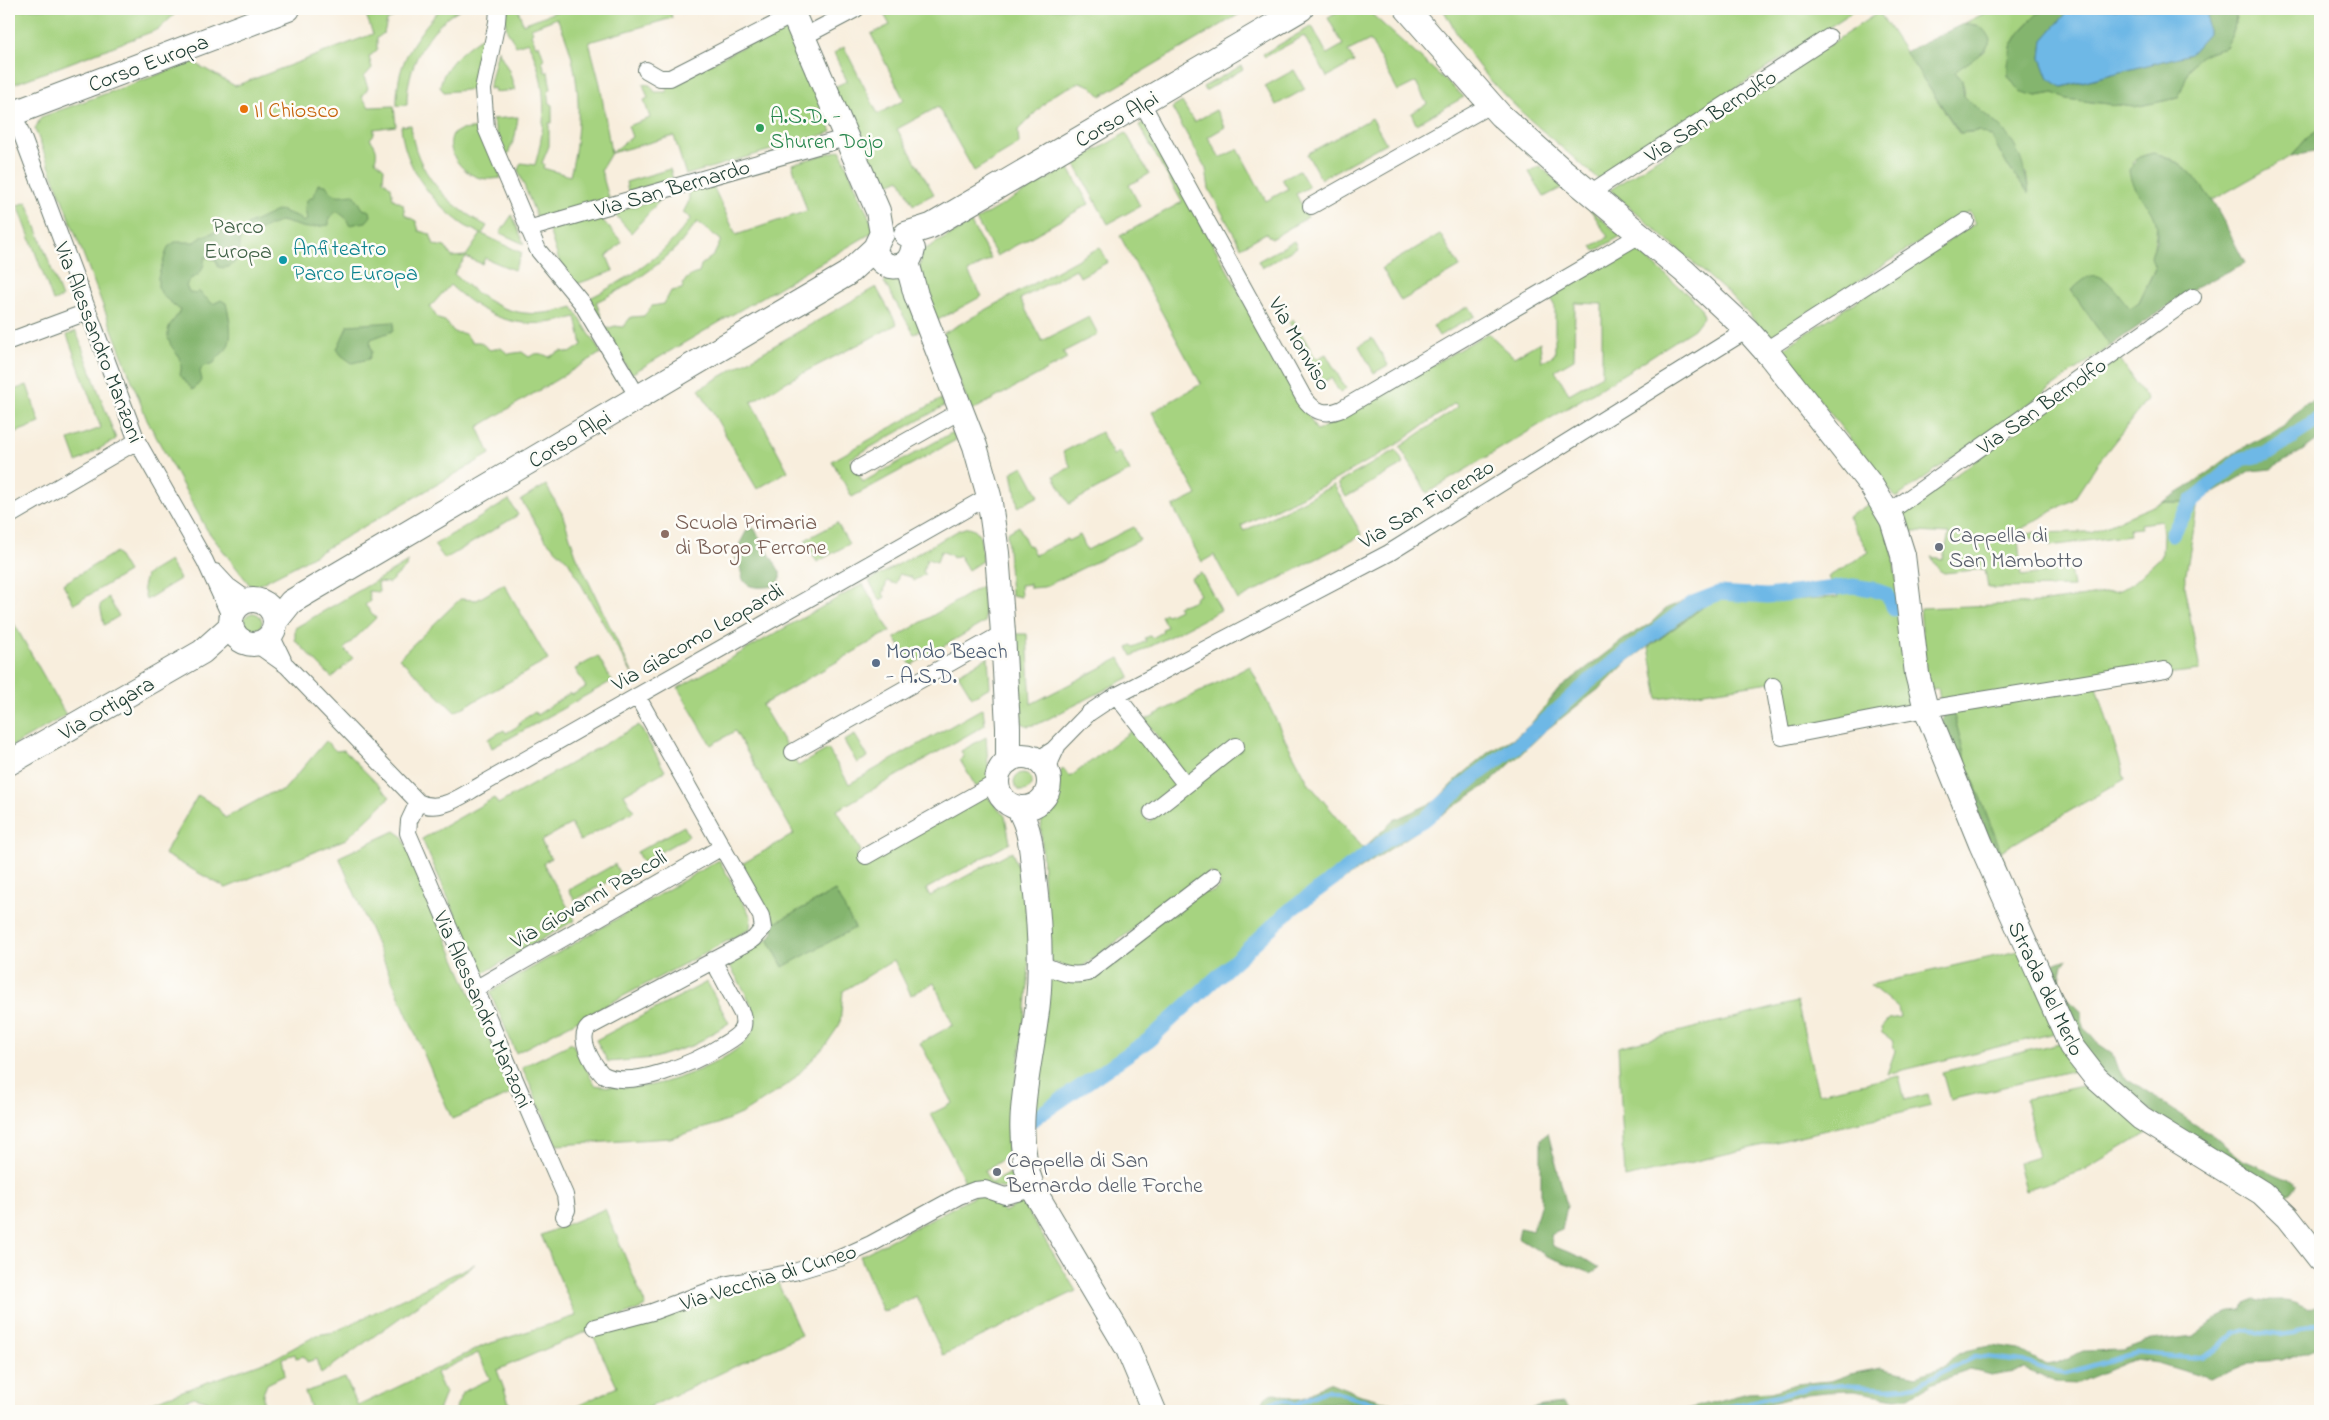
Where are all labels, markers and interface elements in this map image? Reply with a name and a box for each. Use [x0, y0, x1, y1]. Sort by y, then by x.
street label: Corso Europa [84, 27, 214, 102]
street label: Via San Bernolfo [1638, 63, 1784, 173]
street label: Corso Alpi [1070, 84, 1165, 157]
place label: Il Chiosco [254, 96, 339, 128]
place label: A.S.D. - Shuren Dojo [770, 102, 883, 159]
marker: Il Chiosco [238, 103, 250, 115]
marker: A.S.D. - Shuren Dojo [754, 122, 766, 134]
street label: Via San Bernardo [591, 152, 754, 228]
park label: Parco Europa [204, 212, 272, 269]
place label: Anfiteatro Parco Europa [293, 234, 418, 291]
street label: Via Alessandro Manzoni [44, 237, 150, 448]
marker: Anfiteatro Parco Europa [277, 254, 289, 266]
street label: Via Monviso [1258, 291, 1338, 397]
street label: Via San Bernolfo [1970, 351, 2114, 465]
street label: Corso Alpi [523, 403, 618, 478]
street label: Via San Fiorenzo [1353, 452, 1501, 559]
place label: Scuola Primaria di Borgo Ferrone [675, 508, 827, 566]
place label: Cappella di San Mambotto [1949, 521, 2083, 578]
marker: Scuola Primaria di Borgo Ferrone [659, 528, 671, 540]
marker: Cappella di San Mambotto [1933, 541, 1945, 553]
street label: Via Giacomo Leopardi [606, 576, 791, 701]
place label: Mondo Beach - A.S.D. [886, 637, 1008, 694]
marker: Mondo Beach - A.S.D. [870, 657, 882, 669]
street label: Via Ortigara [53, 669, 162, 751]
street label: Via Giovanni Pascoli [504, 843, 674, 959]
street label: Via Alessandro Manzoni [423, 906, 539, 1114]
street label: Strada del Merlo [1998, 916, 2091, 1062]
place label: Cappella di San Bernardo delle Forche [1006, 1146, 1203, 1203]
marker: Cappella di San Bernardo delle Forche [991, 1166, 1003, 1178]
street label: Via Vecchia di Cuneo [676, 1237, 861, 1321]

